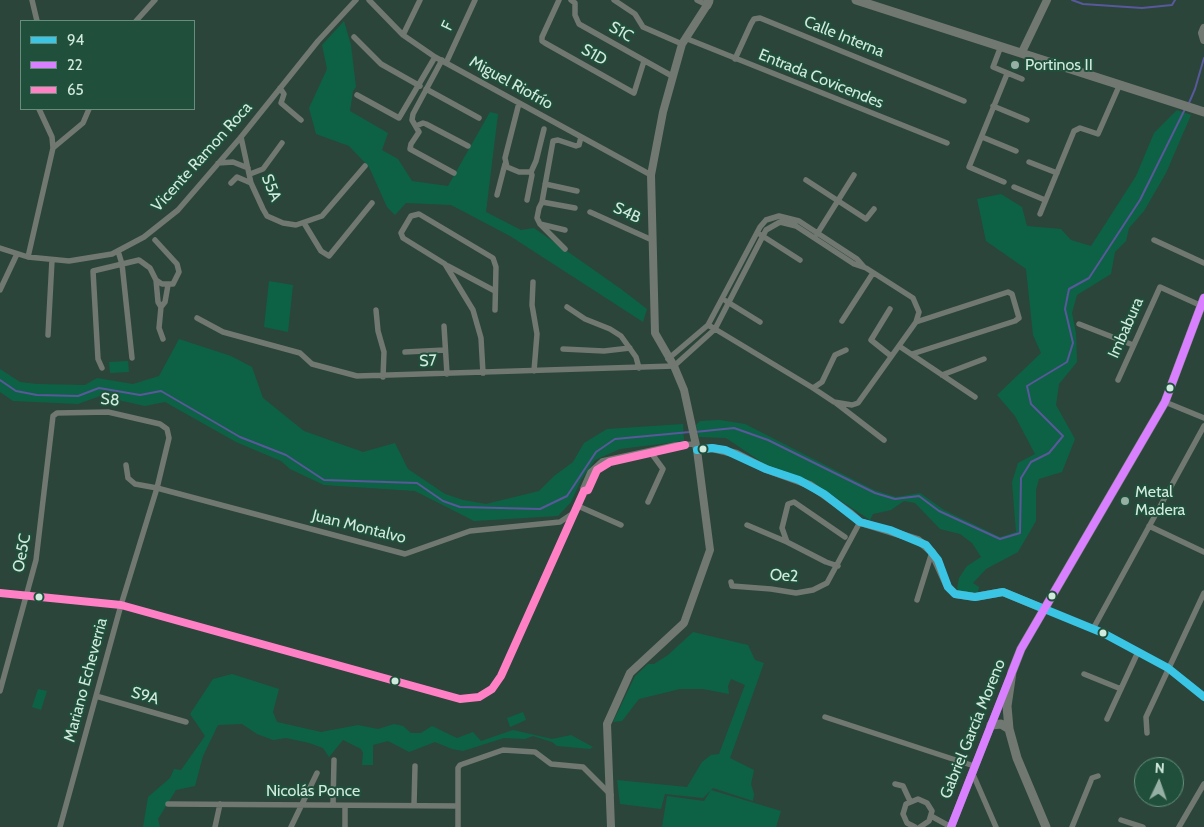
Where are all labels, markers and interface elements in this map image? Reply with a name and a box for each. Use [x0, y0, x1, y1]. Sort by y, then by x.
street label: Calle Interna [801, 12, 887, 62]
street label: F [438, 18, 458, 34]
street label: S1C [606, 18, 636, 46]
legend [20, 20, 195, 110]
text: 94 [67, 31, 84, 49]
street label: S1D [578, 40, 610, 70]
street label: Entrada Covicendes [756, 45, 886, 113]
street label: Miguel Riofrío [466, 52, 556, 114]
place label: Portinos II [1025, 55, 1093, 75]
text: 22 [67, 56, 83, 74]
marker: Portinos II [1009, 59, 1021, 71]
text: 65 [67, 81, 84, 99]
street label: Vicente Ramon Roca [148, 98, 256, 216]
street label: S5A [257, 171, 285, 205]
street label: S4B [610, 198, 644, 228]
street label: Imbabura [1104, 295, 1148, 361]
street label: S7 [419, 351, 437, 371]
unlabelled marker [1165, 383, 1175, 393]
street label: S8 [100, 390, 120, 410]
unlabelled marker [698, 444, 708, 454]
place label: Metal Madera [1135, 482, 1185, 520]
marker: Metal Madera [1119, 495, 1131, 507]
street label: Juan Montalvo [310, 506, 408, 548]
street label: Oe5C [9, 532, 35, 574]
street label: Oe2 [769, 565, 799, 587]
unlabelled marker [1047, 591, 1057, 601]
unlabelled marker [34, 592, 44, 602]
street label: Mariano Echeverria [60, 616, 112, 744]
unlabelled marker [1098, 628, 1108, 638]
street label: Gabriel García Moreno [936, 656, 1010, 802]
unlabelled marker [390, 676, 400, 686]
street label: S9A [129, 683, 161, 709]
north arrow [1134, 757, 1184, 807]
text: N [1154, 759, 1165, 777]
street label: Nicolás Ponce [266, 781, 360, 801]

